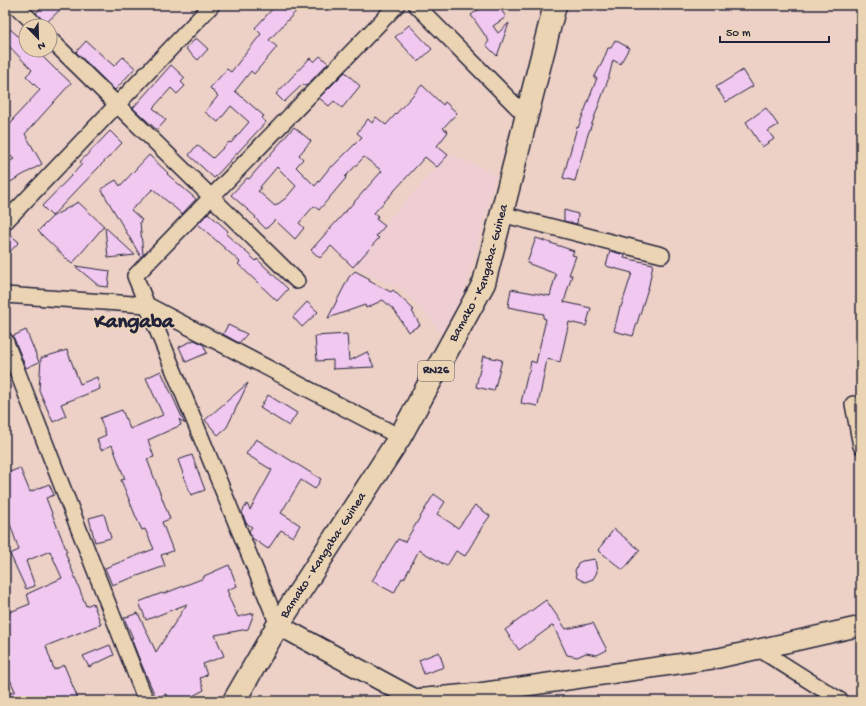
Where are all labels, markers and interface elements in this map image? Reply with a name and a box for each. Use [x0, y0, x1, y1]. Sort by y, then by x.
north arrow [18, 18, 58, 58]
scale bar [720, 18, 829, 44]
text: 50 m [726, 27, 751, 41]
text: N [35, 38, 47, 52]
street label: Bamako - Kangaba- Guinea [445, 202, 512, 345]
district label: Kangaba [93, 311, 175, 336]
road number: RN26 [418, 361, 454, 381]
street label: Bamako - Kangaba- Guinea [276, 489, 370, 622]

